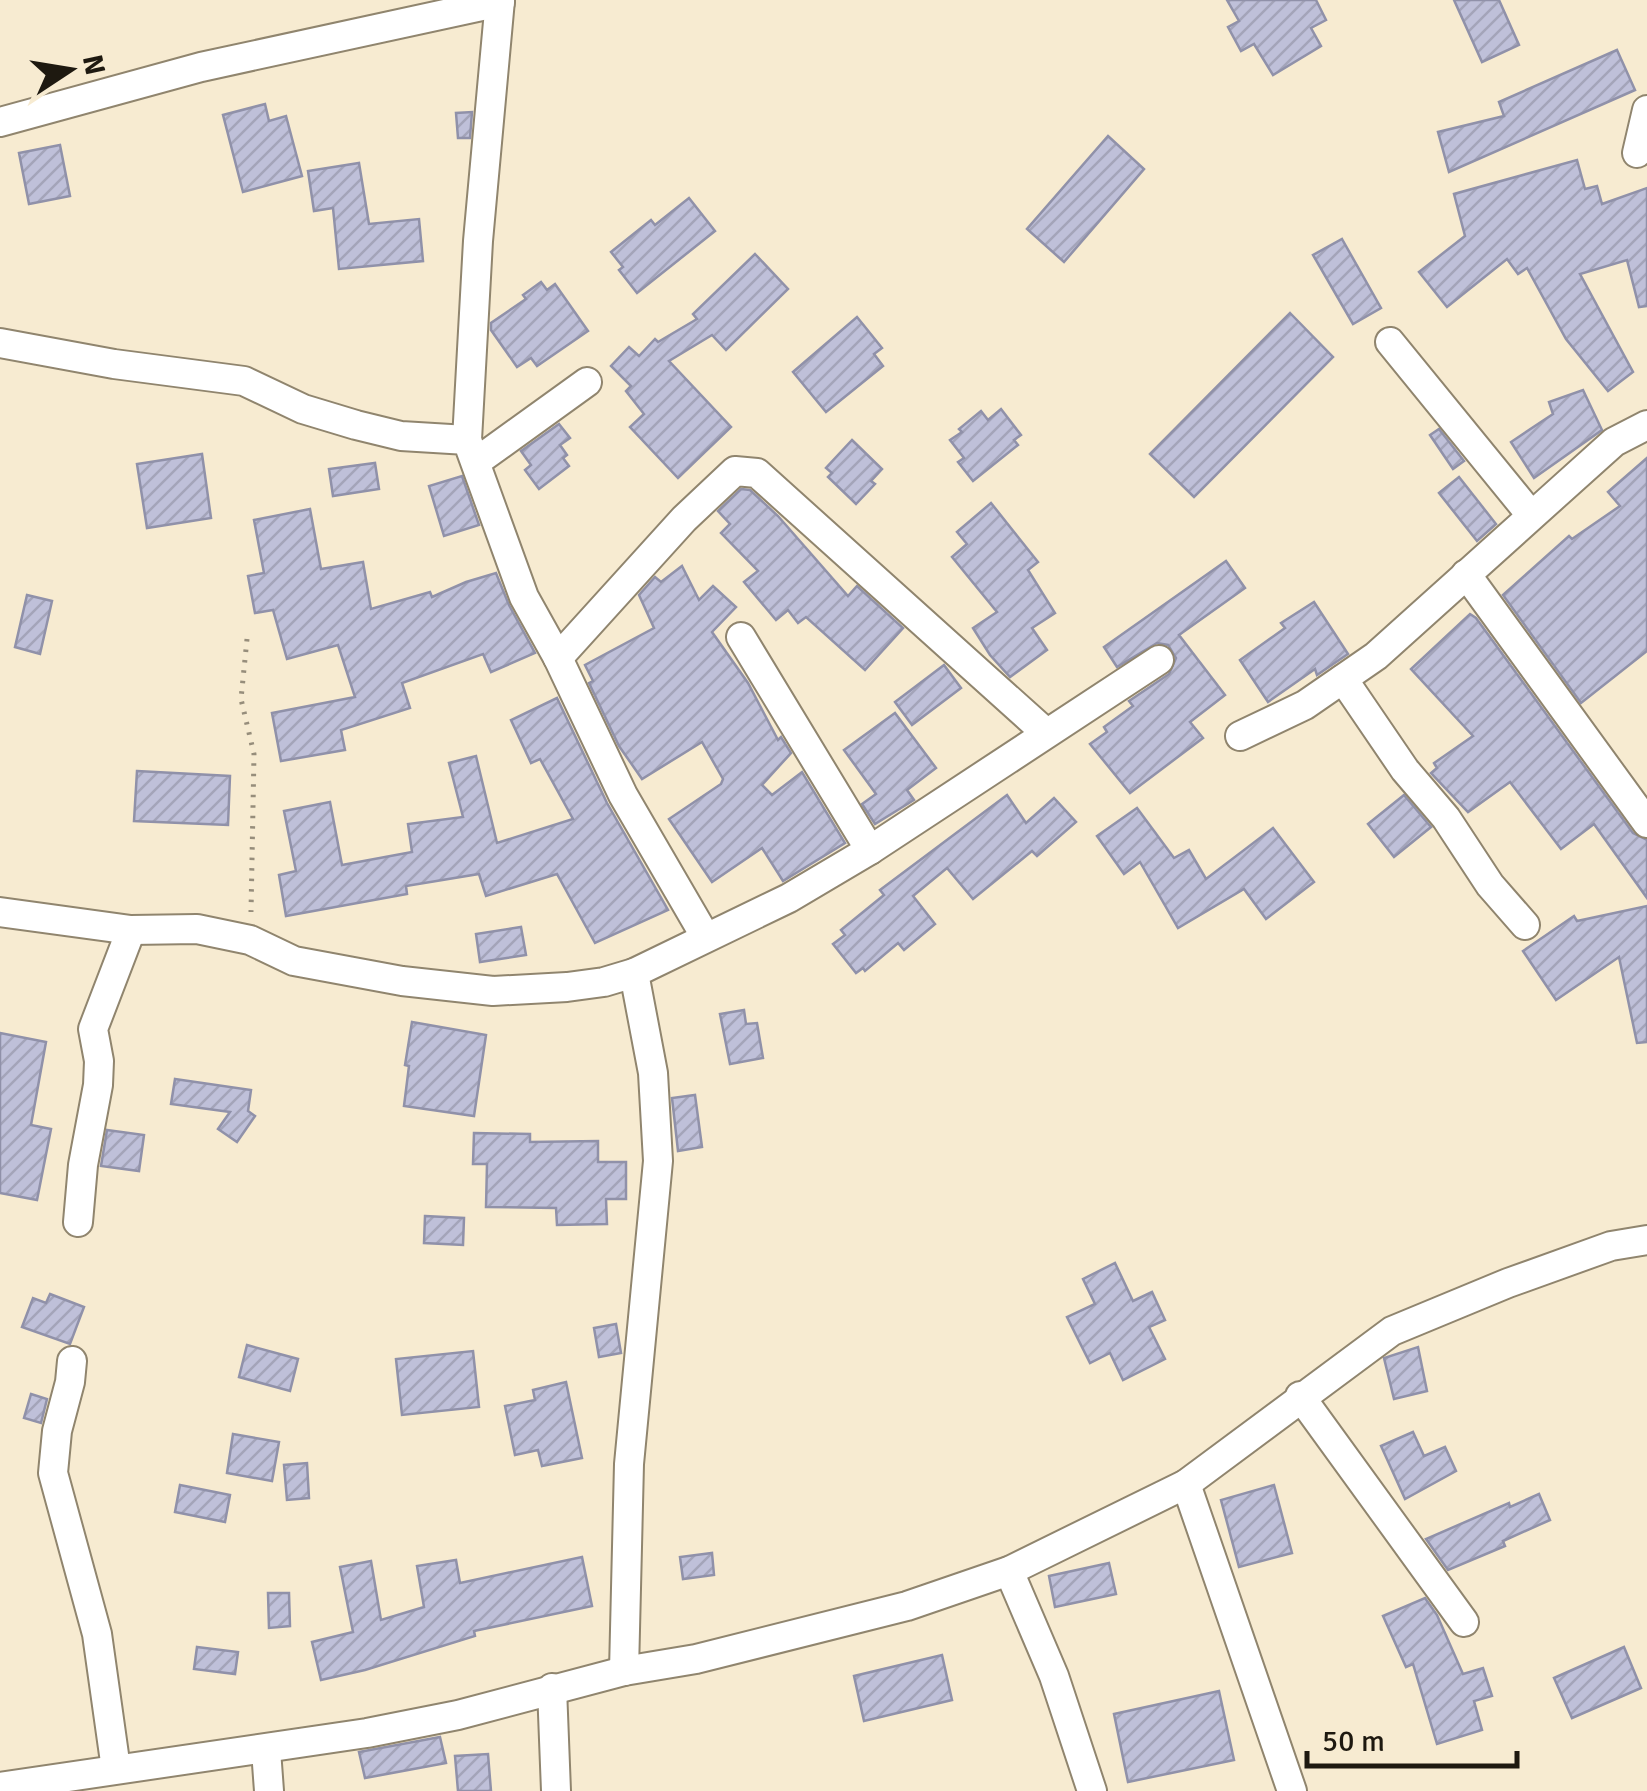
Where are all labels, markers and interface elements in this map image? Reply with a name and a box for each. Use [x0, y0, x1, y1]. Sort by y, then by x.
north arrow [20, 20, 120, 120]
text: N [75, 52, 112, 78]
scale bar [1307, 1706, 1517, 1768]
text: 50 m [1322, 1723, 1385, 1760]

